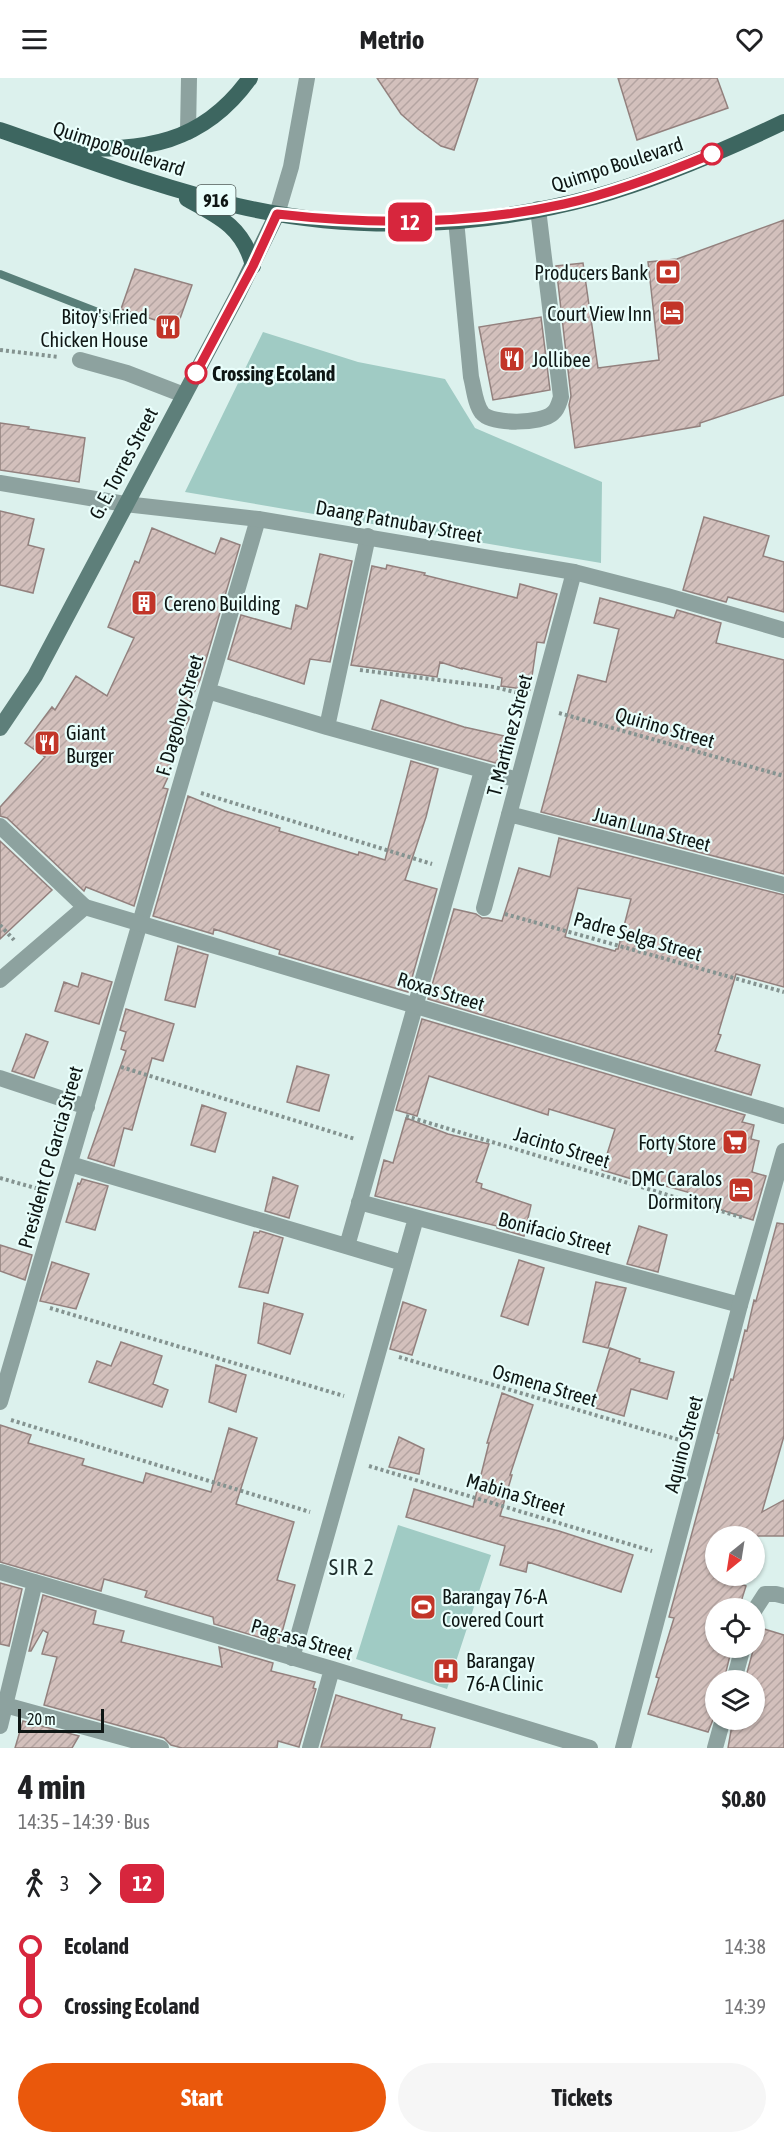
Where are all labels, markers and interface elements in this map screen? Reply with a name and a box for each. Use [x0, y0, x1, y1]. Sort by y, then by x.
icon: menu [18, 23, 51, 56]
icon: heart [733, 23, 766, 56]
text: Metrio [360, 24, 425, 55]
street label: Quimpo Boulevard [50, 116, 188, 180]
street label: Quimpo Boulevard [548, 132, 686, 196]
unlabelled marker [701, 143, 723, 165]
road number: 916 [196, 185, 236, 215]
line badge: 12 [383, 202, 437, 242]
text: 12 [400, 210, 420, 234]
bank icon: Producers Bank [653, 257, 683, 287]
place label: Producers Bank [534, 261, 648, 284]
hotel icon: Court View Inn [657, 298, 687, 328]
place label: Court View Inn [547, 302, 652, 325]
place label: Bitoy's Fried Chicken House [41, 305, 148, 351]
restaurant icon: Bitoy's Fried Chicken House [153, 312, 183, 342]
restaurant icon: Jollibee [497, 344, 527, 374]
place label: Jollibee [532, 348, 591, 371]
marker: Crossing Ecoland [185, 362, 207, 384]
place label: Crossing Ecoland [212, 362, 335, 385]
street label: G. E. Torres Street [84, 403, 162, 523]
street label: Daang Patnubay Street [314, 495, 484, 547]
building icon: Cereno Building [129, 588, 159, 618]
place label: Cereno Building [164, 592, 281, 615]
street label: F. Dagohoy Street [151, 651, 207, 778]
street label: T. Martinez Street [482, 671, 536, 799]
street label: Quirino Street [613, 702, 717, 752]
place label: Giant Burger [66, 721, 115, 767]
restaurant icon: Giant Burger [32, 728, 62, 758]
street label: Juan Luna Street [591, 802, 714, 856]
street label: Padre Selga Street [571, 907, 705, 965]
street label: Roxas Street [394, 967, 488, 1015]
street label: President CP Garcia Street [13, 1063, 87, 1251]
street label: Jacinto Street [511, 1122, 613, 1173]
supermarket icon: Forty Store [720, 1127, 750, 1157]
place label: Forty Store [638, 1131, 716, 1154]
place label: DMC Caralos Dormitory [631, 1167, 722, 1213]
hotel icon: DMC Caralos Dormitory [726, 1175, 756, 1205]
street label: Bonifacio Street [496, 1207, 614, 1259]
street label: Osmena Street [490, 1359, 600, 1411]
street label: Aquino Street [659, 1393, 707, 1495]
street label: Mabina Street [464, 1468, 569, 1520]
north arrow [705, 1526, 765, 1586]
map controls [705, 1526, 765, 1730]
district label: SIR 2 [329, 1554, 375, 1580]
place label: Barangay 76-A Covered Court [442, 1585, 548, 1631]
sports icon: Barangay 76-A Covered Court [408, 1592, 438, 1622]
button: locate [705, 1598, 765, 1658]
street label: Pag-asa Street [249, 1614, 356, 1665]
place label: Barangay 76-A Clinic [466, 1649, 544, 1695]
hospital icon: Barangay 76-A Clinic [431, 1656, 461, 1686]
button: layers [705, 1670, 765, 1730]
scale bar [18, 1706, 104, 1734]
text: 20 m [27, 1710, 56, 1728]
text: 4 min [18, 1768, 85, 1806]
text: $0.80 [722, 1786, 766, 1812]
text: 14:35 – 14:39 · Bus [18, 1810, 150, 1833]
icon: walk [18, 1867, 51, 1900]
icon: forward [78, 1867, 111, 1900]
text: 12 [132, 1871, 152, 1895]
text: 3 [60, 1872, 69, 1895]
text: Ecoland [64, 1933, 129, 1959]
text: 14:38 [725, 1935, 766, 1958]
text: Crossing Ecoland [64, 1993, 199, 2019]
text: 14:39 [725, 1995, 766, 2018]
button: Start [18, 2063, 386, 2132]
button: Tickets [398, 2063, 766, 2132]

